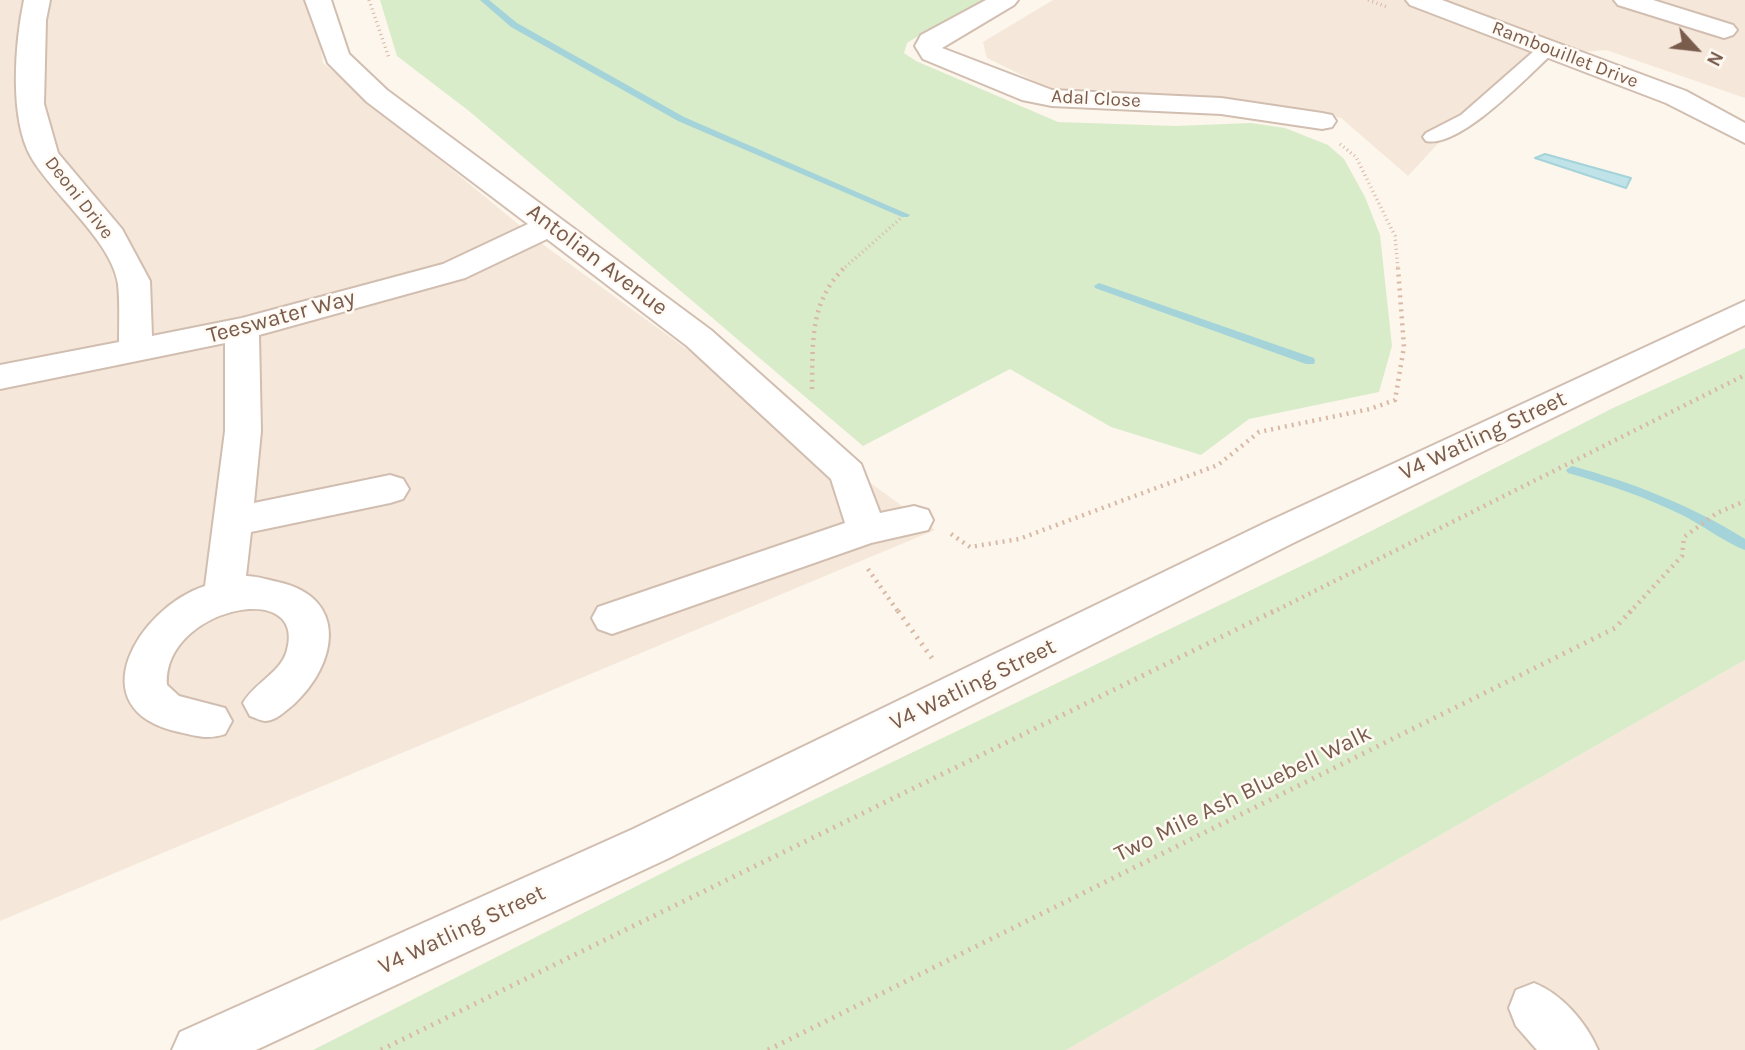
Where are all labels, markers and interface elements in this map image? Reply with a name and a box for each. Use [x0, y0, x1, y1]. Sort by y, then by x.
north arrow [1661, 14, 1731, 84]
street label: Rambouillet Drive [1489, 17, 1641, 93]
text: N [1702, 47, 1728, 70]
street label: Adal Close [1051, 85, 1141, 113]
street label: Deoni Drive [40, 152, 118, 244]
street label: Antolian Avenue [521, 198, 673, 322]
street label: Teeswater Way [204, 284, 358, 350]
street label: V4 Watling Street [1395, 385, 1571, 487]
street label: V4 Watling Street [886, 633, 1060, 737]
street label: Two Mile Ash Bluebell Walk [1110, 720, 1376, 868]
street label: V4 Watling Street [374, 879, 550, 981]

